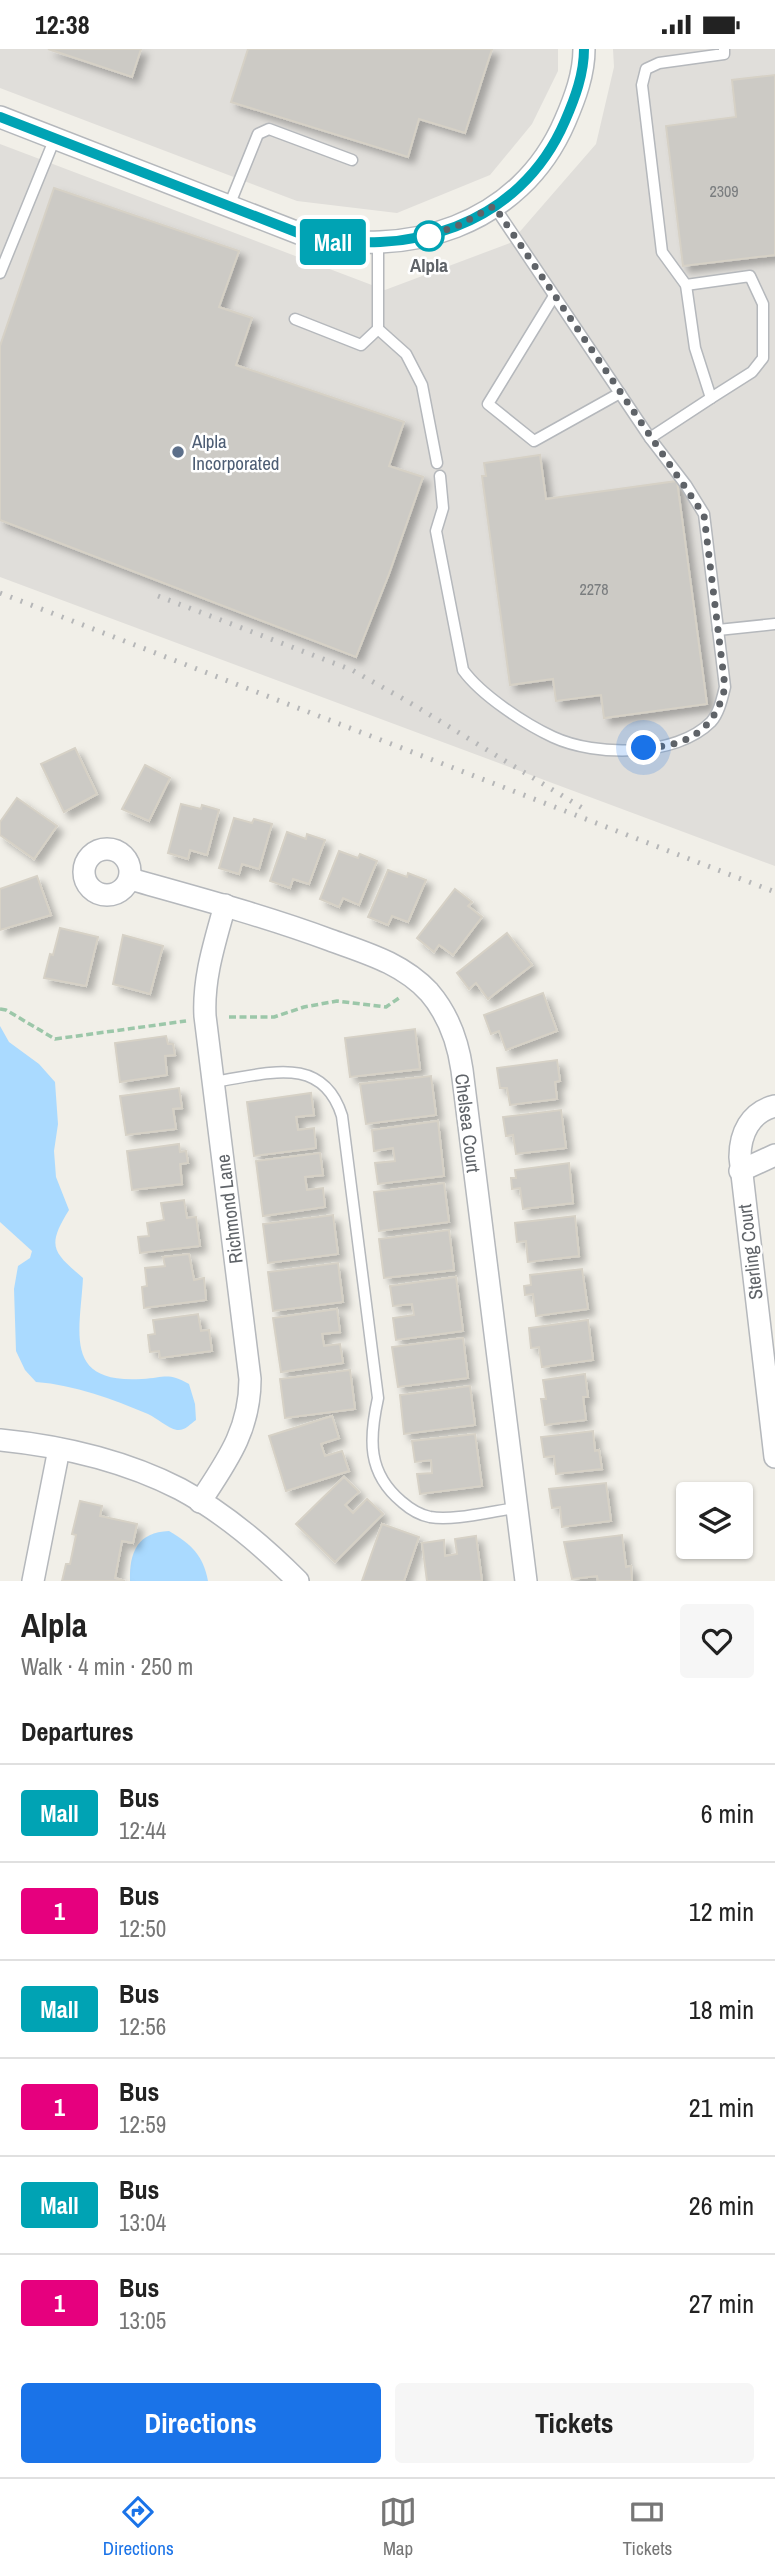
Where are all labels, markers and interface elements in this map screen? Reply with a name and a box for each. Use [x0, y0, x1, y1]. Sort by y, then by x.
text: 12:38 [35, 7, 90, 42]
house number: 2309 [709, 180, 739, 202]
line badge: Mall [284, 219, 382, 265]
marker: Alpla [414, 221, 444, 251]
text: Mall [314, 226, 352, 258]
place label: Alpla [410, 252, 448, 278]
place label: Alpla Incorporated [191, 428, 279, 476]
marker: Alpla Incorporated [170, 444, 186, 460]
house number: 2278 [579, 578, 609, 600]
your location [626, 730, 661, 765]
street label: Chelsea Court [449, 1072, 487, 1175]
street label: Richmond Lane [209, 1153, 249, 1265]
street label: Sterling Court [731, 1202, 769, 1301]
map controls [676, 1482, 753, 1559]
button: layers [676, 1482, 753, 1559]
text: Alpla [21, 1603, 87, 1647]
button: heart [680, 1604, 754, 1678]
text: Walk · 4 min · 250 m [21, 1651, 193, 1682]
text: Departures [21, 1714, 134, 1749]
text: Bus [119, 1780, 159, 1815]
text: 6 min [701, 1796, 754, 1831]
text: Mall [40, 1797, 79, 1829]
text: 12:44 [119, 1815, 166, 1846]
text: Bus [119, 1878, 159, 1913]
text: 12 min [689, 1894, 754, 1929]
text: 1 [54, 1895, 65, 1927]
text: 12:50 [119, 1913, 166, 1944]
text: Bus [119, 1976, 159, 2011]
text: 18 min [689, 1992, 754, 2027]
text: Mall [40, 1993, 79, 2025]
text: 12:56 [119, 2011, 166, 2042]
text: Bus [119, 2074, 159, 2109]
text: 21 min [689, 2090, 754, 2125]
text: 1 [54, 2091, 65, 2123]
text: 12:59 [119, 2109, 166, 2140]
text: Bus [119, 2172, 159, 2207]
text: 26 min [689, 2188, 754, 2223]
text: Mall [40, 2189, 79, 2221]
text: 13:04 [119, 2207, 166, 2238]
text: Bus [119, 2270, 159, 2305]
text: 27 min [689, 2286, 754, 2321]
text: 1 [54, 2287, 65, 2319]
text: 13:05 [119, 2305, 166, 2336]
button: Directions [21, 2383, 381, 2463]
button: Tickets [395, 2383, 754, 2463]
tab: Directions [103, 2493, 174, 2561]
tab: Map [379, 2493, 417, 2561]
tab: Tickets [622, 2493, 672, 2561]

